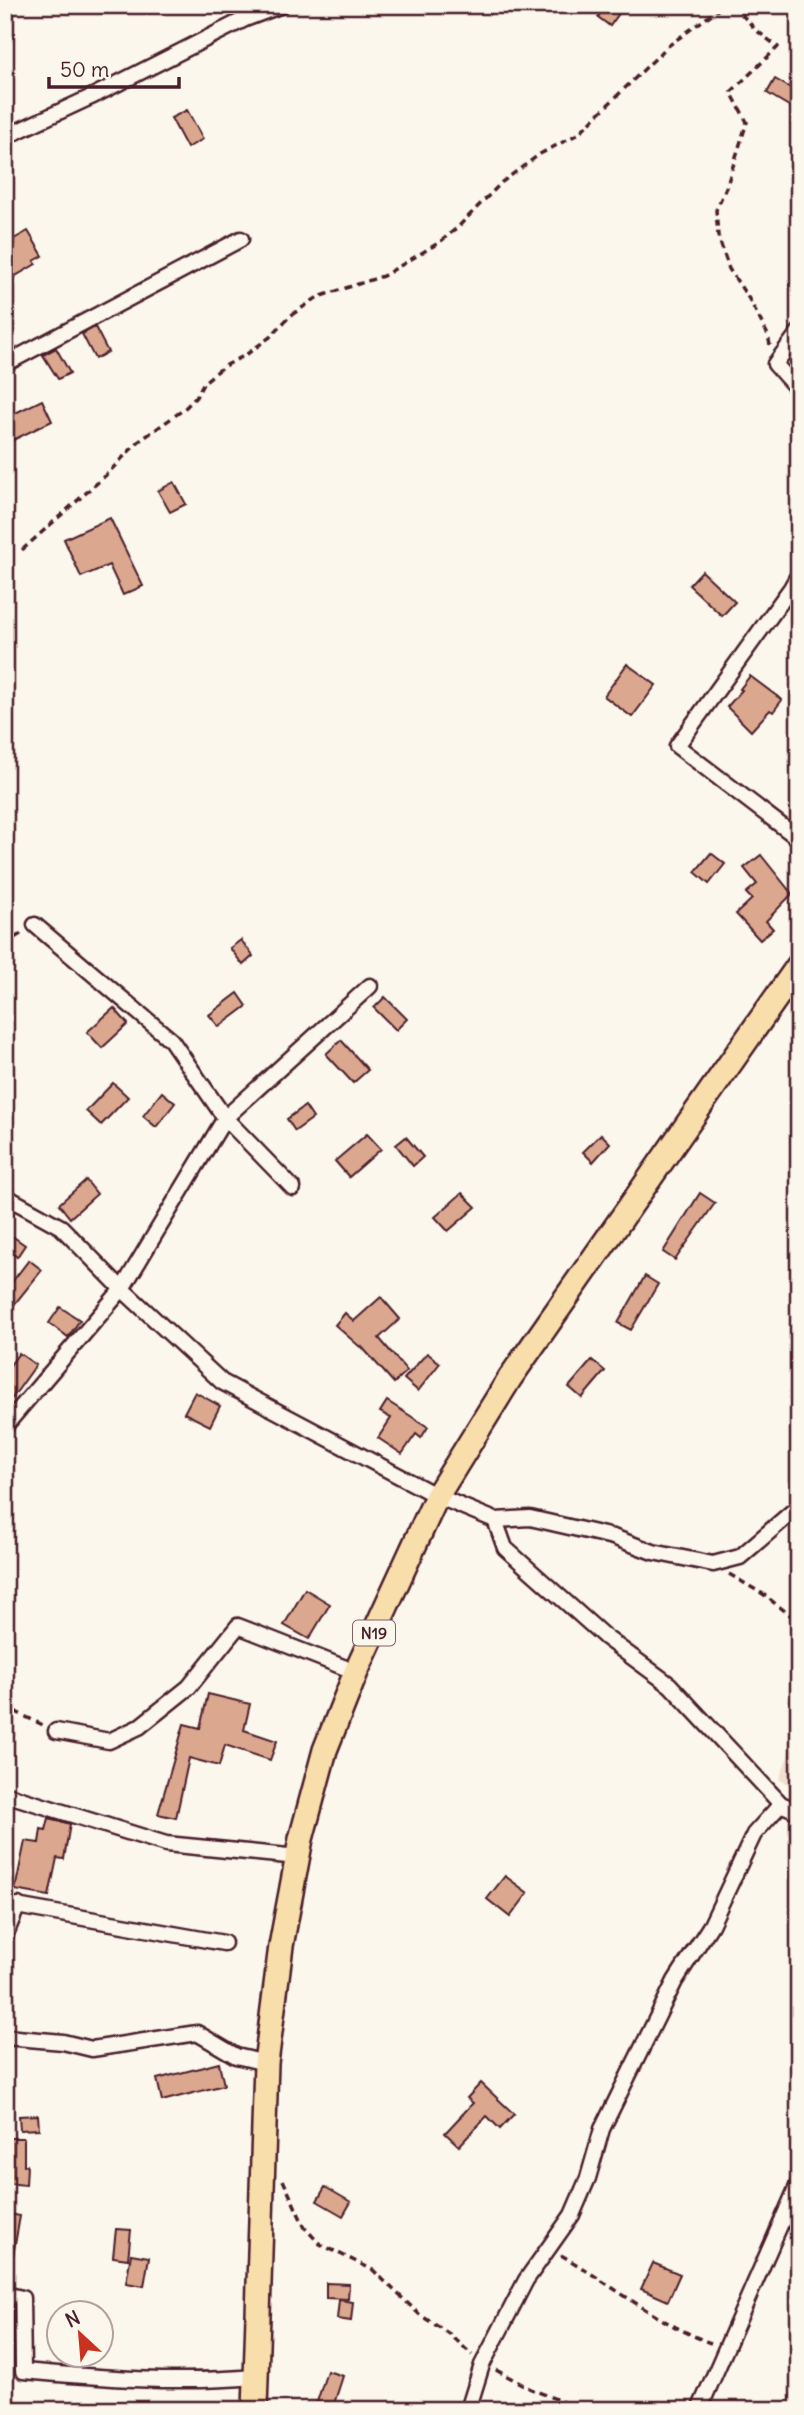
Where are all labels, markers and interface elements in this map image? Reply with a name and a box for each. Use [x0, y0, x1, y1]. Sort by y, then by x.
scale bar [49, 46, 178, 90]
text: 50 m [60, 56, 109, 83]
road number: N19 [353, 1620, 395, 1646]
north arrow [46, 2300, 116, 2370]
text: N [61, 2305, 84, 2332]

